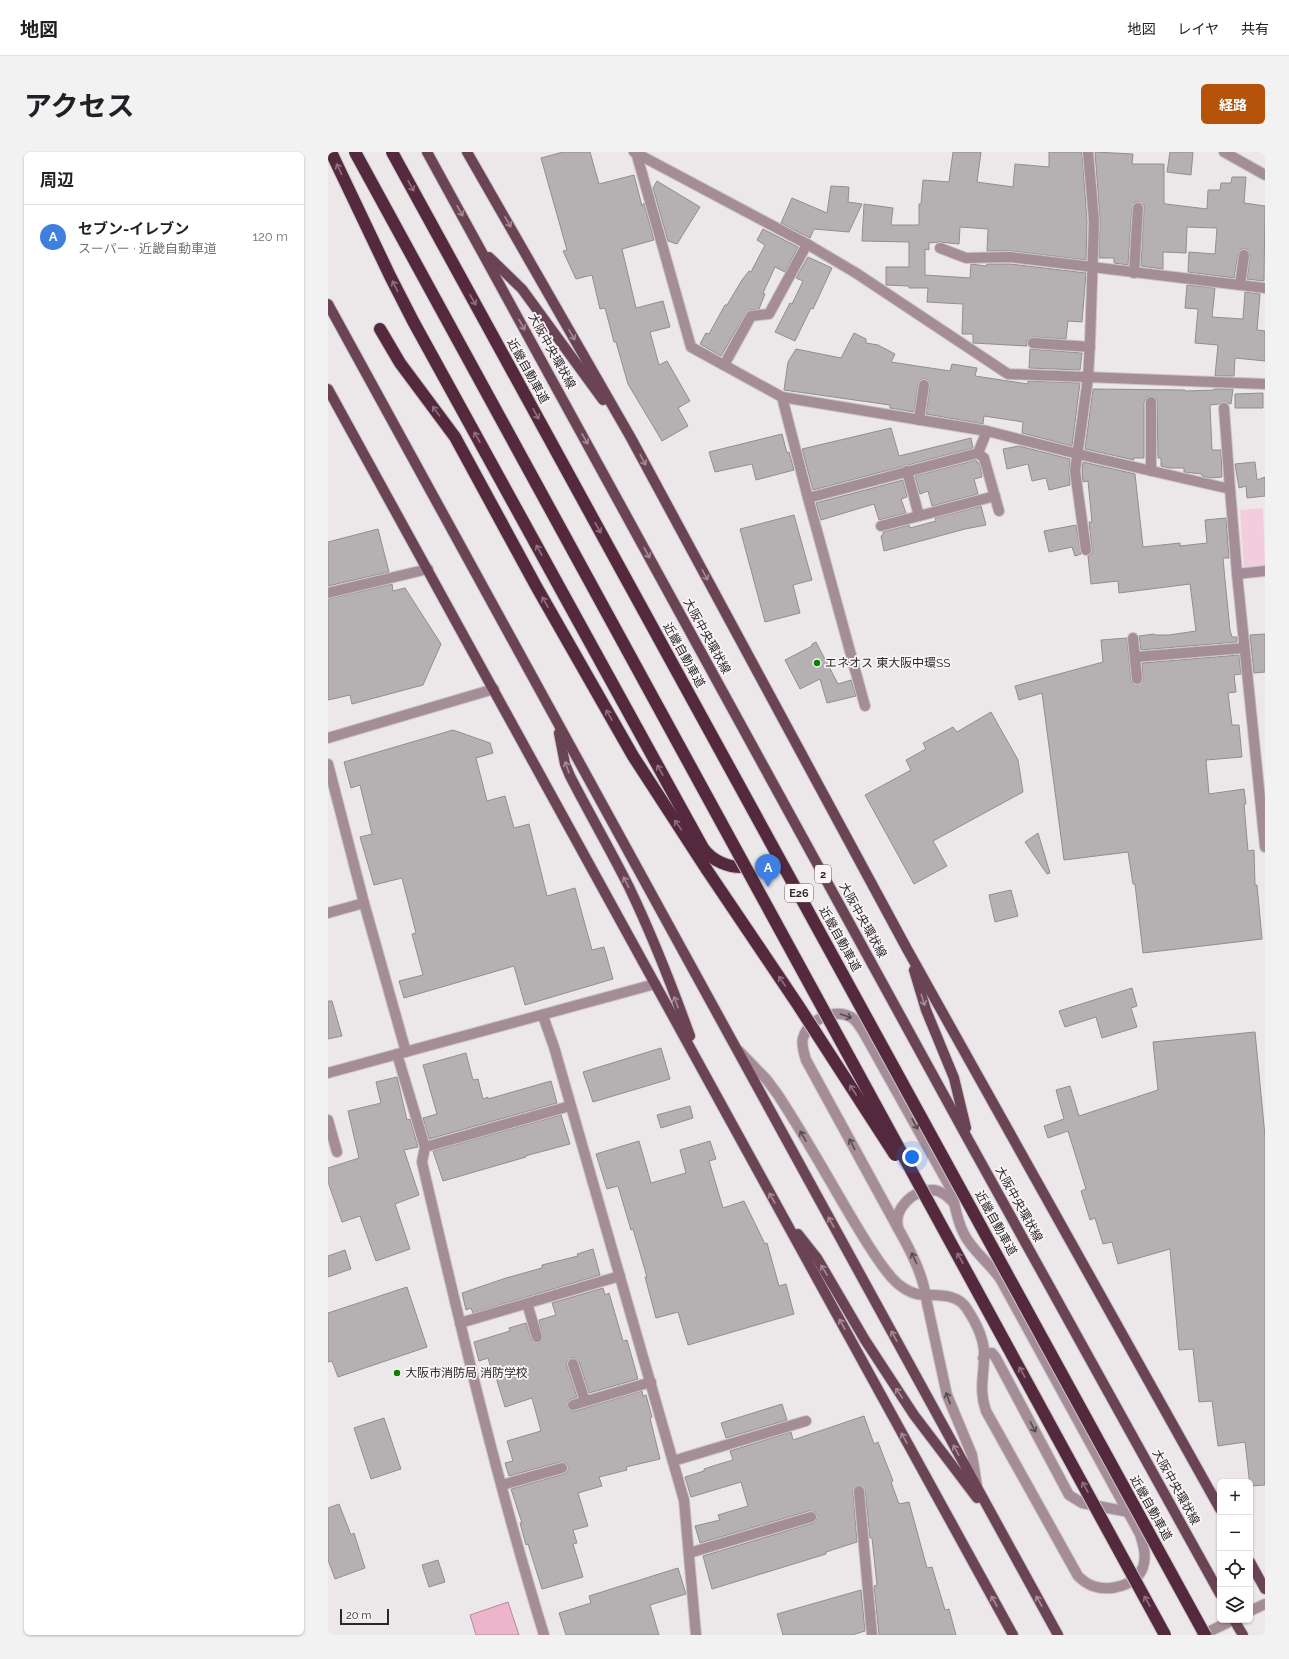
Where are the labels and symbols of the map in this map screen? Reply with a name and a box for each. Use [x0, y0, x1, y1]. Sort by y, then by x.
one-way arrow [335, 163, 342, 175]
one-way arrow [407, 180, 415, 192]
one-way arrow [456, 204, 464, 216]
one-way arrow [504, 216, 512, 228]
one-way arrow [391, 281, 398, 293]
one-way arrow [470, 294, 478, 306]
street label: 大阪中央環状線 [526, 311, 578, 391]
one-way arrow [519, 318, 527, 330]
one-way arrow [569, 329, 577, 341]
street label: 近畿自動車道 [504, 336, 552, 406]
one-way arrow [432, 406, 440, 417]
one-way arrow [532, 408, 540, 420]
one-way arrow [472, 431, 480, 443]
one-way arrow [581, 432, 589, 444]
one-way arrow [640, 454, 648, 466]
one-way arrow [595, 522, 603, 534]
one-way arrow [535, 545, 543, 557]
one-way arrow [644, 546, 651, 558]
one-way arrow [702, 569, 709, 581]
one-way arrow [541, 596, 548, 608]
street label: 大阪中央環状線 [681, 596, 733, 676]
street label: 近畿自動車道 [660, 620, 708, 690]
place label: エネオス 東大阪中環SS [825, 656, 951, 670]
marker: エネオス 東大阪中環SS [812, 658, 822, 668]
one-way arrow [605, 709, 613, 721]
one-way arrow [562, 761, 570, 773]
one-way arrow [656, 764, 663, 776]
one-way arrow [674, 820, 682, 831]
pin: A [755, 854, 781, 887]
road number: 2 [815, 865, 831, 883]
one-way arrow [622, 876, 630, 888]
street label: 大阪中央環状線 [837, 880, 889, 960]
road number: E26 [785, 884, 813, 902]
street label: 近畿自動車道 [816, 904, 864, 974]
one-way arrow [778, 976, 786, 987]
one-way arrow [920, 993, 927, 1006]
one-way arrow [672, 996, 680, 1008]
one-way arrow [840, 1013, 853, 1020]
one-way arrow [849, 1085, 857, 1096]
one-way arrow [912, 1118, 919, 1130]
one-way arrow [798, 1130, 806, 1142]
one-way arrow [847, 1138, 855, 1150]
your location [902, 1147, 922, 1167]
street label: 大阪中央環状線 [993, 1164, 1045, 1244]
street label: 近畿自動車道 [972, 1188, 1020, 1258]
one-way arrow [768, 1192, 776, 1204]
one-way arrow [827, 1216, 835, 1228]
one-way arrow [910, 1252, 917, 1264]
one-way arrow [956, 1252, 963, 1264]
one-way arrow [820, 1264, 828, 1276]
one-way arrow [837, 1318, 845, 1330]
one-way arrow [889, 1330, 897, 1342]
place label: 大阪市消防局 消防学校 [405, 1366, 528, 1380]
one-way arrow [1018, 1367, 1026, 1379]
marker: 大阪市消防局 消防学校 [392, 1368, 402, 1378]
one-way arrow [895, 1388, 903, 1399]
one-way arrow [944, 1393, 952, 1405]
one-way arrow [1029, 1420, 1037, 1432]
one-way arrow [900, 1432, 908, 1444]
one-way arrow [952, 1444, 960, 1456]
street label: 大阪中央環状線 [1150, 1447, 1202, 1527]
street label: 近畿自動車道 [1127, 1473, 1175, 1543]
one-way arrow [1080, 1481, 1088, 1493]
one-way arrow [989, 1595, 997, 1607]
one-way arrow [1035, 1595, 1042, 1607]
one-way arrow [1142, 1595, 1150, 1607]
scale bar [340, 1607, 389, 1626]

